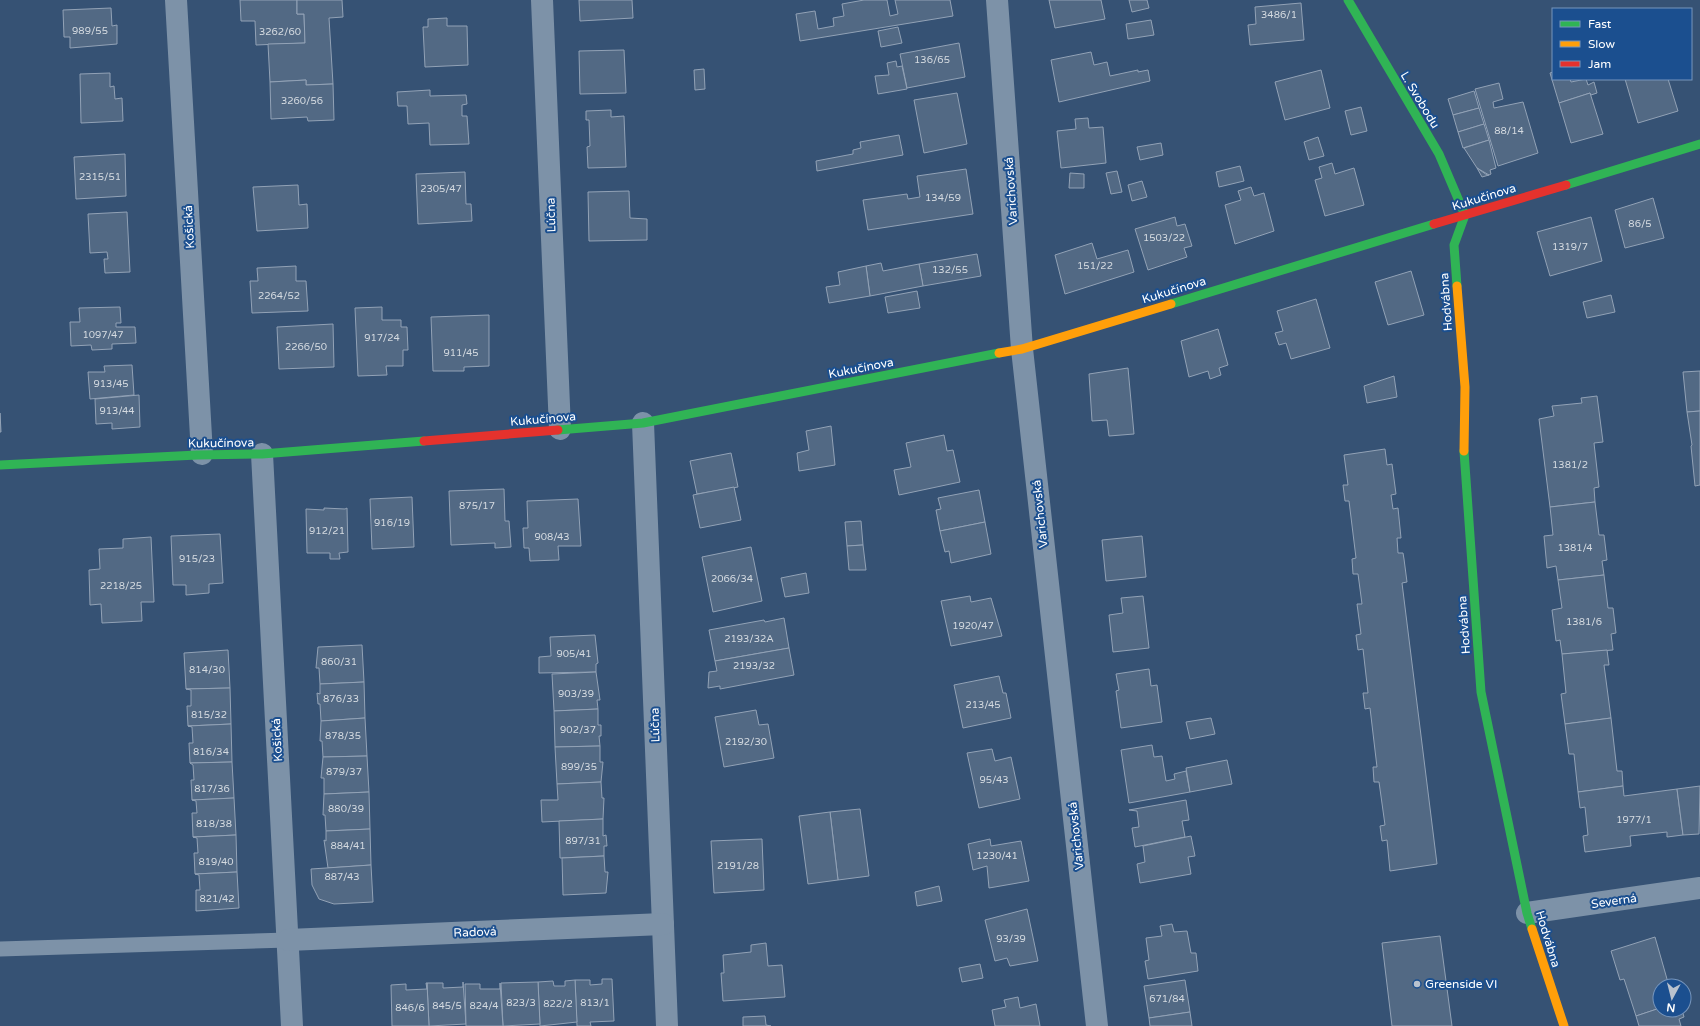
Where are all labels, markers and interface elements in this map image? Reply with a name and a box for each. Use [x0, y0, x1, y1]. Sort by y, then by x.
legend [1552, 8, 1692, 80]
house number: 3486/1 [1261, 9, 1297, 21]
text: Fast [1588, 17, 1612, 31]
house number: 989/55 [72, 25, 108, 37]
house number: 3262/60 [259, 26, 301, 38]
text: Slow [1588, 37, 1615, 51]
house number: 136/65 [914, 54, 950, 66]
text: Jam [1588, 57, 1611, 71]
street label: L. Svobodu [1398, 69, 1442, 131]
house number: 3260/56 [281, 95, 323, 107]
house number: 88/14 [1494, 125, 1524, 137]
street label: Varichovská [1002, 156, 1020, 226]
house number: 2315/51 [79, 171, 121, 183]
street label: Kukučínova [1450, 181, 1518, 213]
house number: 2305/47 [420, 183, 462, 195]
house number: 134/59 [925, 192, 961, 204]
street label: Lúčna [543, 197, 559, 233]
street label: Košická [181, 205, 197, 249]
house number: 86/5 [1628, 218, 1652, 230]
house number: 1503/22 [1143, 232, 1185, 244]
house number: 1319/7 [1552, 241, 1588, 253]
house number: 151/22 [1077, 260, 1113, 272]
house number: 132/55 [932, 264, 968, 276]
street label: Hodvábna [1437, 272, 1455, 332]
street label: Kukučínova [1140, 274, 1208, 306]
house number: 2264/52 [258, 290, 300, 302]
house number: 1097/47 [82, 329, 124, 341]
house number: 917/24 [364, 332, 400, 344]
house number: 2266/50 [285, 341, 327, 353]
house number: 911/45 [443, 347, 479, 359]
street label: Kukučínova [827, 355, 895, 381]
house number: 913/45 [93, 378, 129, 390]
house number: 913/44 [99, 405, 135, 417]
street label: Kukučínova [509, 409, 577, 429]
street label: Kukučínova [188, 435, 254, 451]
house number: 1381/2 [1552, 459, 1588, 471]
street label: Varichovská [1029, 479, 1051, 549]
house number: 875/17 [459, 500, 495, 512]
house number: 916/19 [374, 517, 410, 529]
house number: 912/21 [309, 525, 345, 537]
house number: 908/43 [534, 531, 570, 543]
house number: 1381/4 [1557, 542, 1593, 554]
house number: 915/23 [179, 553, 215, 565]
house number: 2066/34 [711, 573, 753, 585]
house number: 2218/25 [100, 580, 142, 592]
street label: Hodvábna [1455, 595, 1473, 655]
house number: 1381/6 [1566, 616, 1602, 628]
house number: 1920/47 [952, 620, 994, 632]
house number: 2193/32A [724, 633, 774, 645]
house number: 905/41 [556, 648, 592, 660]
house number: 860/31 [321, 656, 357, 668]
house number: 2193/32 [733, 660, 775, 672]
house number: 814/30 [189, 664, 225, 676]
house number: 903/39 [558, 688, 594, 700]
house number: 876/33 [323, 693, 359, 705]
house number: 213/45 [965, 699, 1001, 711]
street label: Lúčna [647, 707, 663, 743]
house number: 815/32 [191, 709, 227, 721]
street label: Košická [269, 718, 285, 762]
house number: 902/37 [560, 724, 596, 736]
house number: 878/35 [325, 730, 361, 742]
house number: 2192/30 [725, 736, 767, 748]
house number: 816/34 [193, 746, 229, 758]
house number: 899/35 [561, 761, 597, 773]
house number: 879/37 [326, 766, 362, 778]
house number: 95/43 [980, 774, 1008, 786]
house number: 817/36 [194, 783, 230, 795]
street label: Varichovská [1065, 801, 1087, 871]
house number: 880/39 [328, 803, 364, 815]
house number: 1977/1 [1616, 814, 1652, 826]
house number: 818/38 [196, 818, 232, 830]
house number: 897/31 [565, 835, 601, 847]
house number: 884/41 [330, 840, 366, 852]
house number: 1230/41 [976, 850, 1018, 862]
house number: 819/40 [198, 856, 234, 868]
house number: 2191/28 [717, 860, 759, 872]
house number: 887/43 [325, 871, 359, 883]
street label: Severná [1590, 891, 1638, 911]
house number: 821/42 [199, 893, 235, 905]
street label: Hodvábna [1533, 909, 1563, 969]
street label: Radová [453, 924, 497, 940]
house number: 93/39 [996, 933, 1026, 945]
place label: Greenside VI [1425, 977, 1497, 991]
north arrow [1652, 978, 1692, 1018]
marker: Greenside VI [1412, 979, 1422, 989]
house number: 671/84 [1149, 993, 1185, 1005]
house number: 823/3 [506, 997, 536, 1009]
house number: 813/1 [580, 997, 610, 1009]
house number: 822/2 [543, 998, 573, 1010]
house number: 845/5 [432, 1000, 462, 1012]
house number: 824/4 [470, 1000, 498, 1012]
text: N [1666, 1000, 1676, 1014]
house number: 846/6 [395, 1002, 425, 1014]

